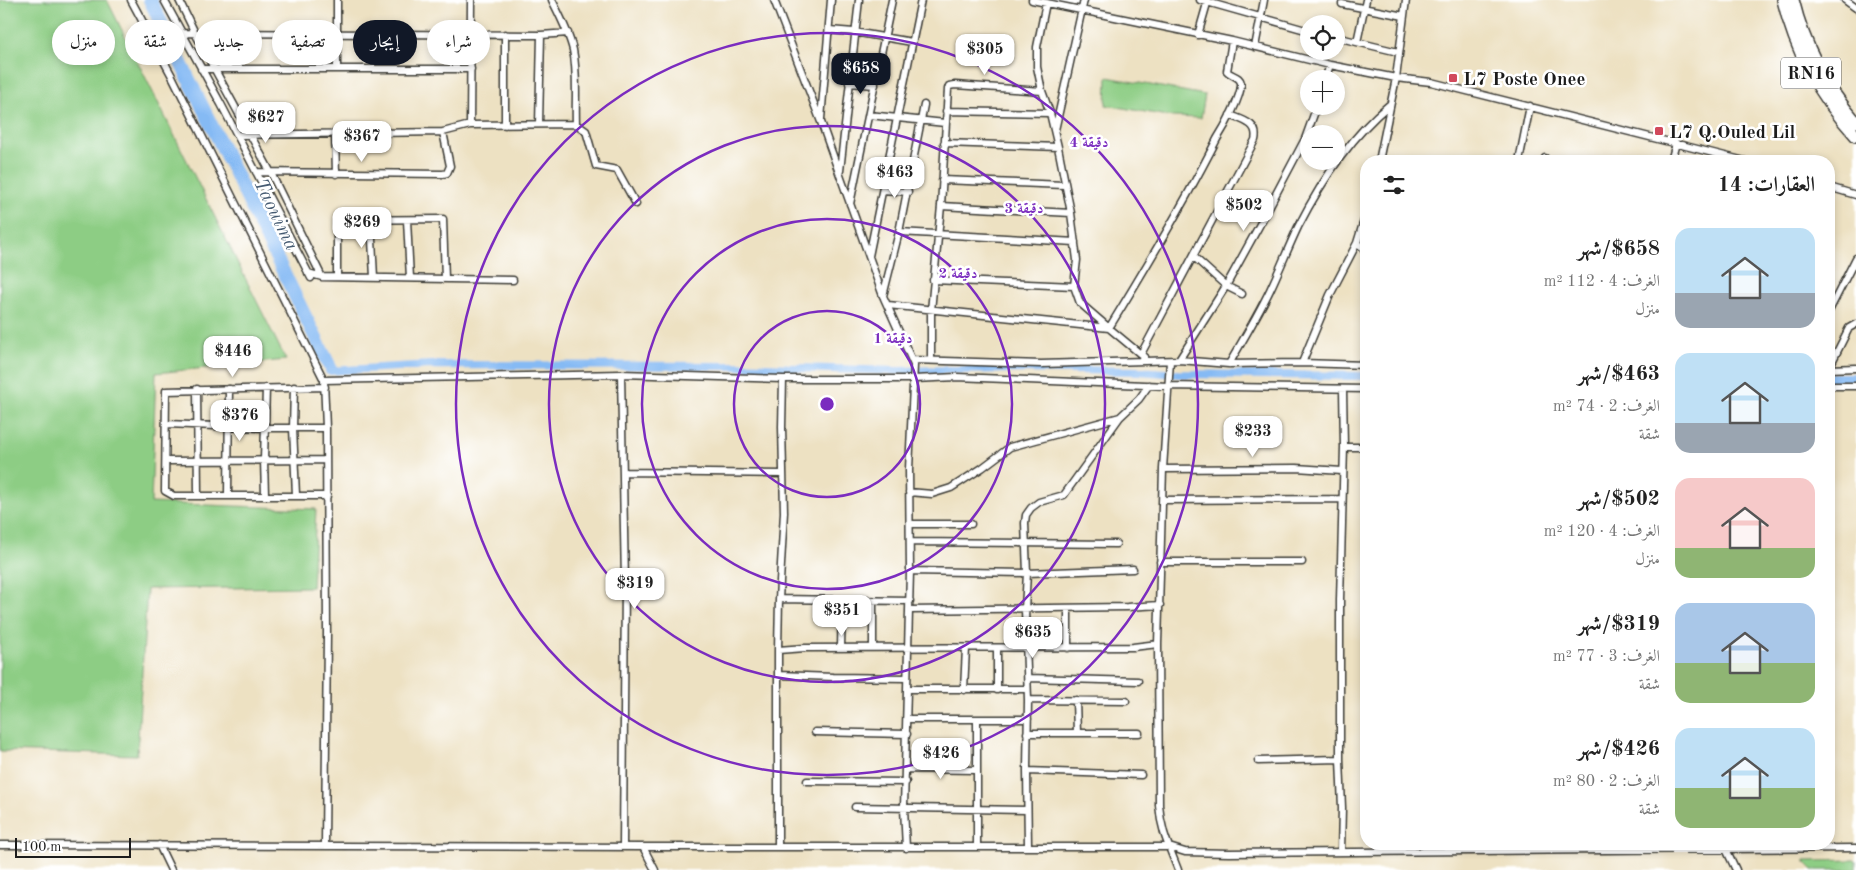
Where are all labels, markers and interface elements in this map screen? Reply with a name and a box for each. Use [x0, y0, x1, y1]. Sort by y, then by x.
map controls [1300, 15, 1345, 170]
button: locate [1300, 15, 1345, 60]
chip: منزل [52, 20, 115, 65]
chip: شقة [125, 20, 185, 65]
chip: جديد [195, 20, 262, 65]
chip: تصفية [272, 20, 343, 65]
chip: إيجار [353, 20, 417, 65]
chip: شراء [427, 20, 490, 65]
pin: $305 [955, 34, 1015, 76]
text: $305 [966, 42, 1004, 58]
pin: $658 [831, 52, 891, 95]
road number: RN16 [1781, 58, 1841, 88]
text: $658 [842, 61, 880, 77]
button: + [1300, 70, 1345, 115]
place label: L7 Poste Onee [1463, 71, 1585, 90]
marker: L7 Poste Onee [1447, 72, 1459, 84]
pin: $627 [236, 102, 296, 144]
text: $627 [247, 110, 285, 126]
pin: $367 [332, 120, 392, 163]
place label: L7 Q.Ouled Lil [1669, 124, 1796, 143]
button: − [1300, 125, 1345, 170]
marker: L7 Q.Ouled Lil [1653, 125, 1665, 137]
text: $367 [343, 129, 381, 145]
text: 4 دقيقة [1069, 136, 1109, 151]
pin: $463 [865, 156, 925, 199]
text: $463 [876, 165, 914, 181]
icon: filters [1380, 171, 1408, 199]
text: العقارات: 14 [1718, 175, 1815, 196]
water label: Taouima [249, 176, 301, 254]
pin: $502 [1214, 190, 1274, 232]
text: $502 [1225, 198, 1263, 214]
text: 3 دقيقة [1004, 202, 1044, 217]
pin: $269 [332, 206, 392, 249]
text: $269 [343, 215, 381, 231]
text: $658/شهر [1578, 239, 1660, 260]
icon: home [1715, 248, 1775, 308]
text: 2 دقيقة [938, 267, 978, 282]
text: الغرف: 4 · 112 m² [1544, 274, 1660, 290]
text: منزل [1635, 302, 1660, 318]
text: 1 دقيقة [873, 332, 913, 347]
pin: $446 [203, 336, 263, 378]
text: $446 [214, 344, 252, 360]
text: $463/شهر [1578, 364, 1660, 385]
icon: home [1715, 373, 1775, 433]
centre of rings [818, 395, 836, 413]
text: الغرف: 2 · 74 m² [1553, 399, 1660, 415]
pin: $376 [210, 400, 270, 442]
text: $376 [221, 408, 259, 424]
pin: $233 [1223, 416, 1283, 458]
text: $233 [1234, 424, 1272, 440]
text: شقة [1639, 427, 1660, 443]
text: $502/شهر [1578, 489, 1660, 510]
icon: home [1715, 498, 1775, 558]
text: الغرف: 4 · 120 m² [1544, 524, 1660, 540]
text: منزل [1635, 552, 1660, 568]
pin: $319 [605, 568, 665, 610]
text: $319 [616, 576, 654, 592]
pin: $351 [812, 594, 872, 637]
text: $351 [823, 603, 861, 619]
text: $319/شهر [1578, 614, 1660, 635]
pin: $635 [1003, 616, 1063, 659]
icon: home [1715, 623, 1775, 683]
text: $635 [1014, 625, 1052, 641]
text: الغرف: 3 · 77 m² [1553, 649, 1660, 665]
text: شقة [1639, 677, 1660, 693]
pin: $426 [911, 738, 971, 780]
text: $426/شهر [1578, 739, 1660, 760]
text: $426 [922, 746, 960, 762]
icon: home [1715, 748, 1775, 808]
text: الغرف: 2 · 80 m² [1553, 774, 1660, 790]
text: شقة [1639, 802, 1660, 818]
scale bar [15, 835, 131, 858]
text: 100 m [22, 840, 61, 854]

